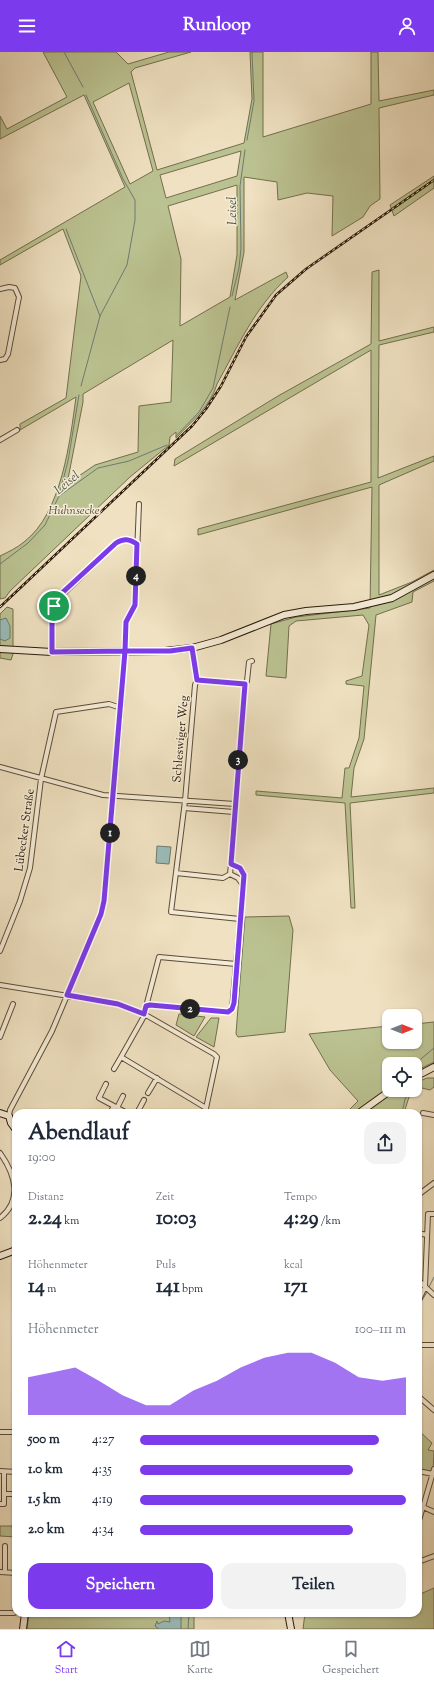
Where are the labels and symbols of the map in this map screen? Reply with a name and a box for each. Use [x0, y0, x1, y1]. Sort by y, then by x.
water label: Leisel [224, 196, 242, 226]
water label: Leisel [50, 467, 85, 500]
park label: Huhnsecke [48, 502, 100, 520]
pin: 4 [126, 566, 146, 586]
pin [37, 589, 71, 623]
street label: Schleswiger Weg [168, 695, 194, 783]
pin: 3 [228, 750, 248, 770]
street label: Lübecker Straße [10, 787, 40, 873]
pin: 1 [100, 823, 120, 843]
pin: 2 [180, 999, 200, 1019]
north arrow [382, 1009, 422, 1049]

